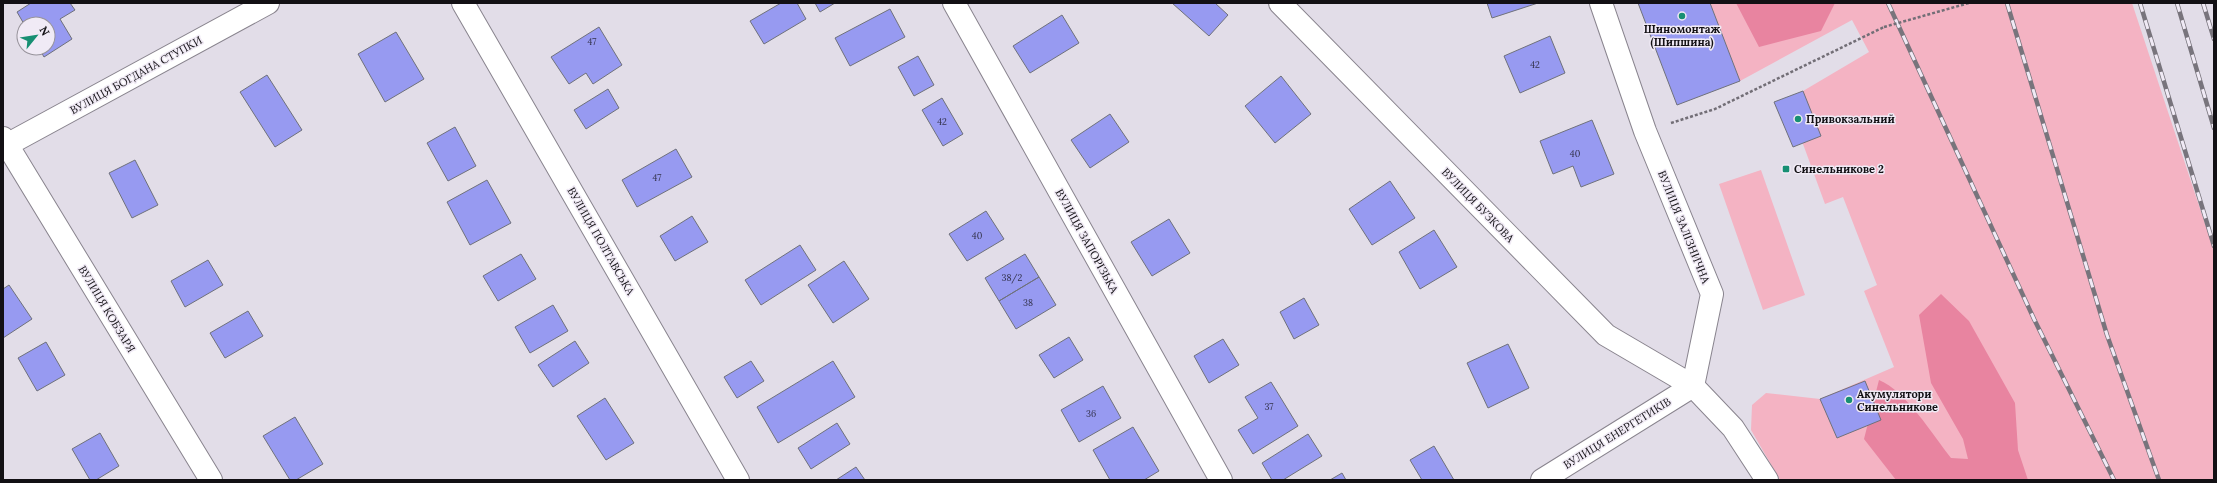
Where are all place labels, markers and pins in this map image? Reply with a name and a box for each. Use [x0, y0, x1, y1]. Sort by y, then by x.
marker: Шиномонтаж (Шипшина) [1677, 11, 1687, 21]
place label: Шиномонтаж (Шипшина) [1644, 22, 1720, 50]
place label: Привокзальний [1806, 112, 1895, 126]
marker: Привокзальний [1793, 114, 1803, 124]
place label: Синельникове 2 [1794, 162, 1884, 176]
marker: Синельникове 2 [1781, 164, 1791, 174]
place label: Акумулятори Синельникове [1857, 387, 1938, 414]
marker: Акумулятори Синельникове [1844, 395, 1854, 405]

